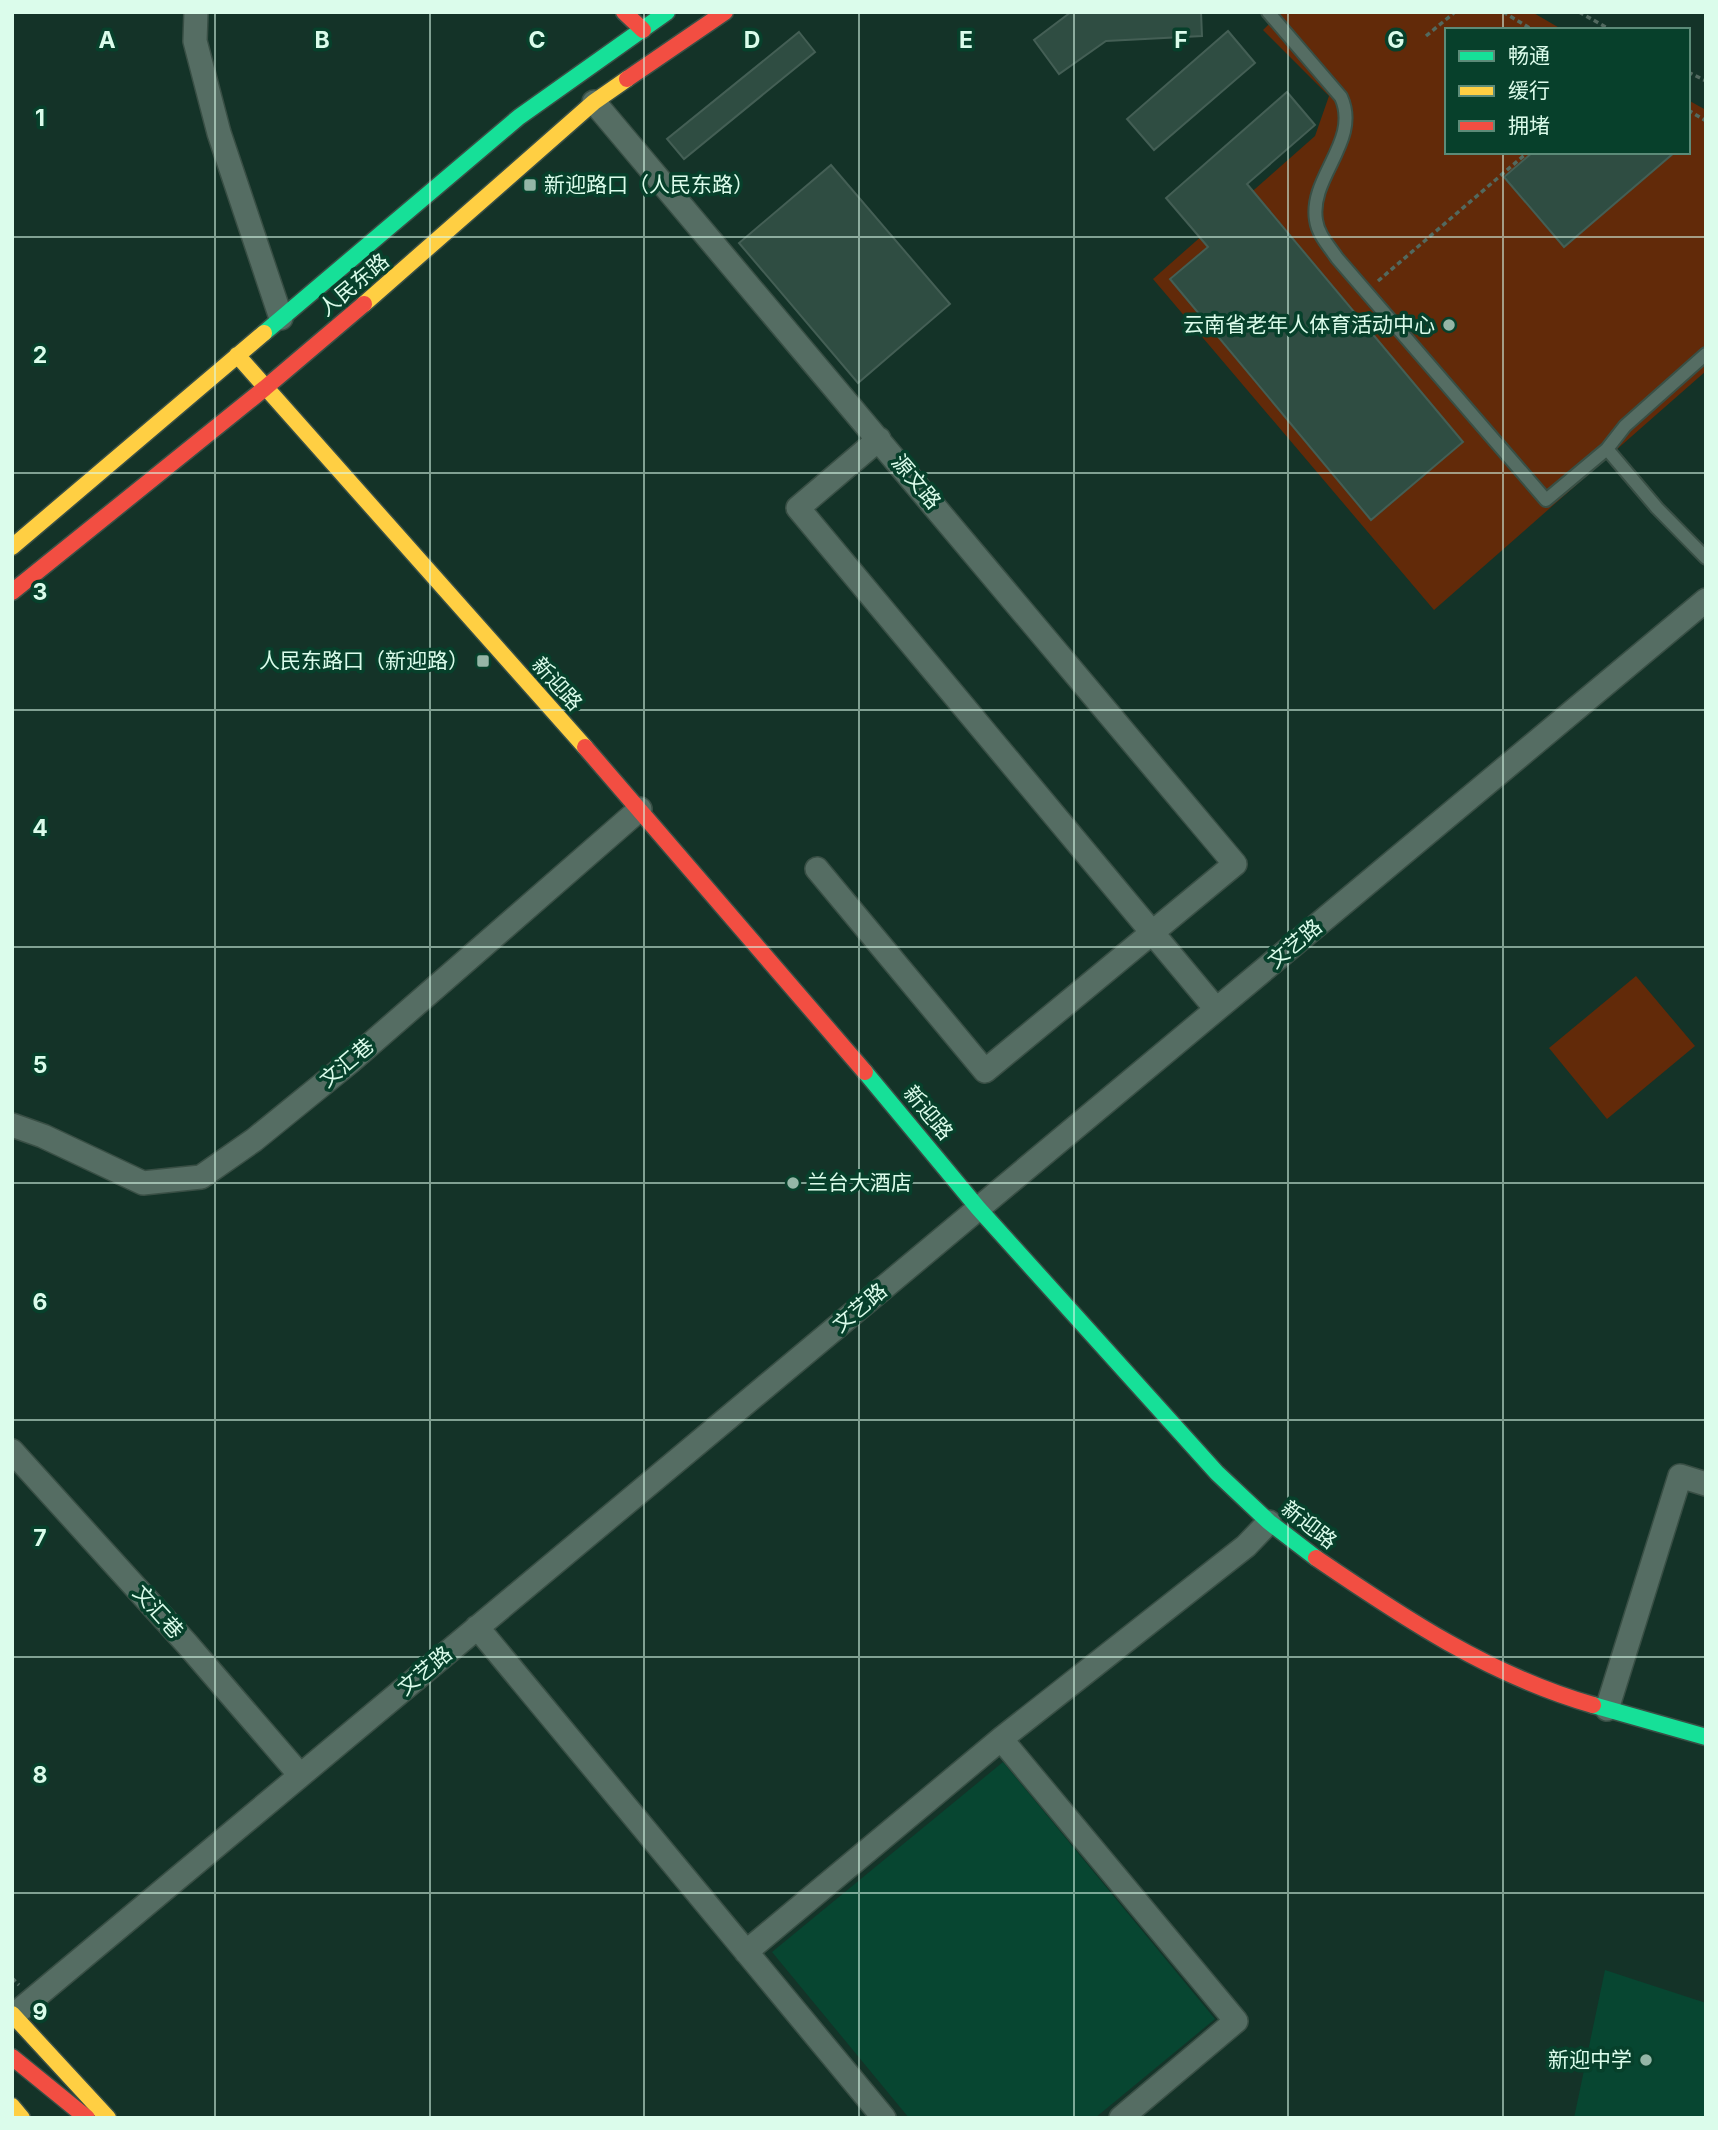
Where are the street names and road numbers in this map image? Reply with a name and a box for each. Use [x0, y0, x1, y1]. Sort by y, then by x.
street label: 人民东路 [313, 248, 394, 321]
street label: 源文路 [887, 450, 946, 514]
street label: 新迎路 [527, 652, 588, 715]
street label: 文艺路 [1263, 914, 1327, 973]
street label: 文汇巷 [315, 1033, 379, 1092]
street label: 新迎路 [899, 1081, 958, 1145]
street label: 文艺路 [828, 1278, 892, 1337]
street label: 新迎路 [1277, 1495, 1342, 1554]
street label: 文汇巷 [128, 1580, 189, 1643]
street label: 文艺路 [393, 1641, 457, 1700]

